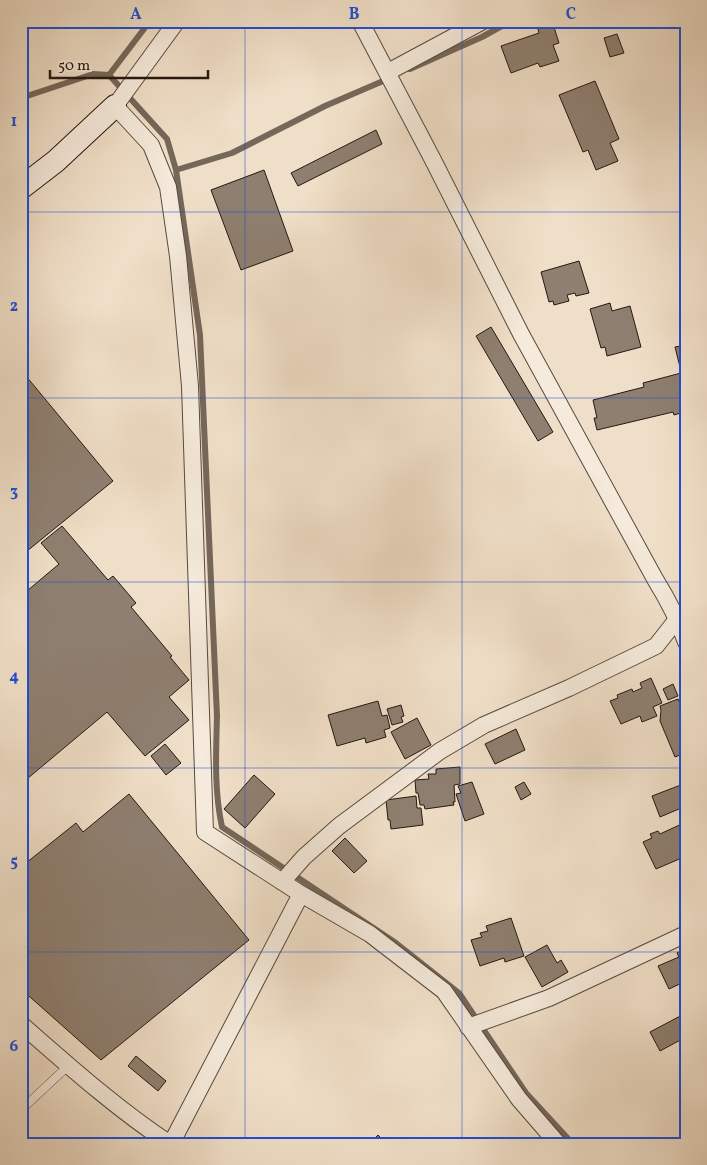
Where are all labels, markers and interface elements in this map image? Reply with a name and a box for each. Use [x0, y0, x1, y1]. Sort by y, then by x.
text: A [130, 4, 142, 26]
text: B [349, 4, 360, 26]
text: C [566, 4, 576, 26]
scale bar [50, 48, 208, 80]
text: 50 m [58, 56, 90, 77]
text: 1 [11, 111, 17, 133]
text: 2 [10, 296, 18, 318]
text: 3 [10, 481, 18, 503]
text: 4 [9, 666, 19, 688]
text: 5 [10, 851, 18, 873]
text: 6 [10, 1036, 19, 1058]

